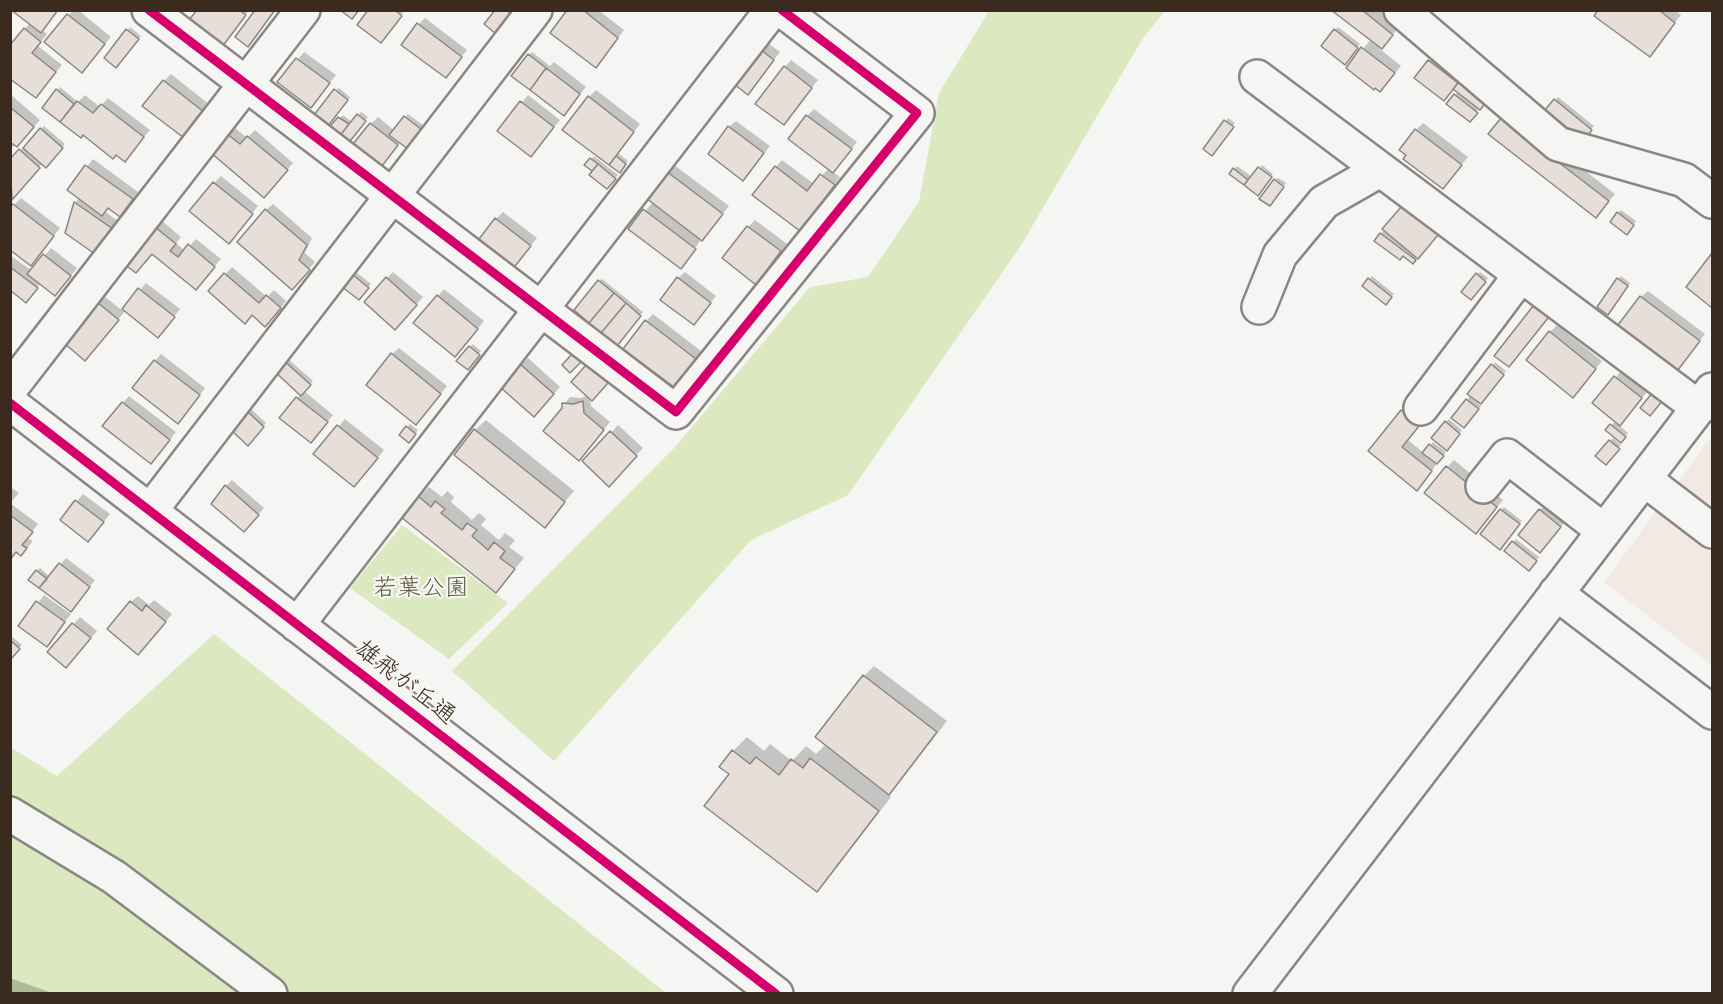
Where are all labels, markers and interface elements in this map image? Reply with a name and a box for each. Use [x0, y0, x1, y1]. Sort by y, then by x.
park label: 若葉公園 [373, 575, 469, 603]
street label: 雄飛が丘通 [349, 635, 461, 731]

